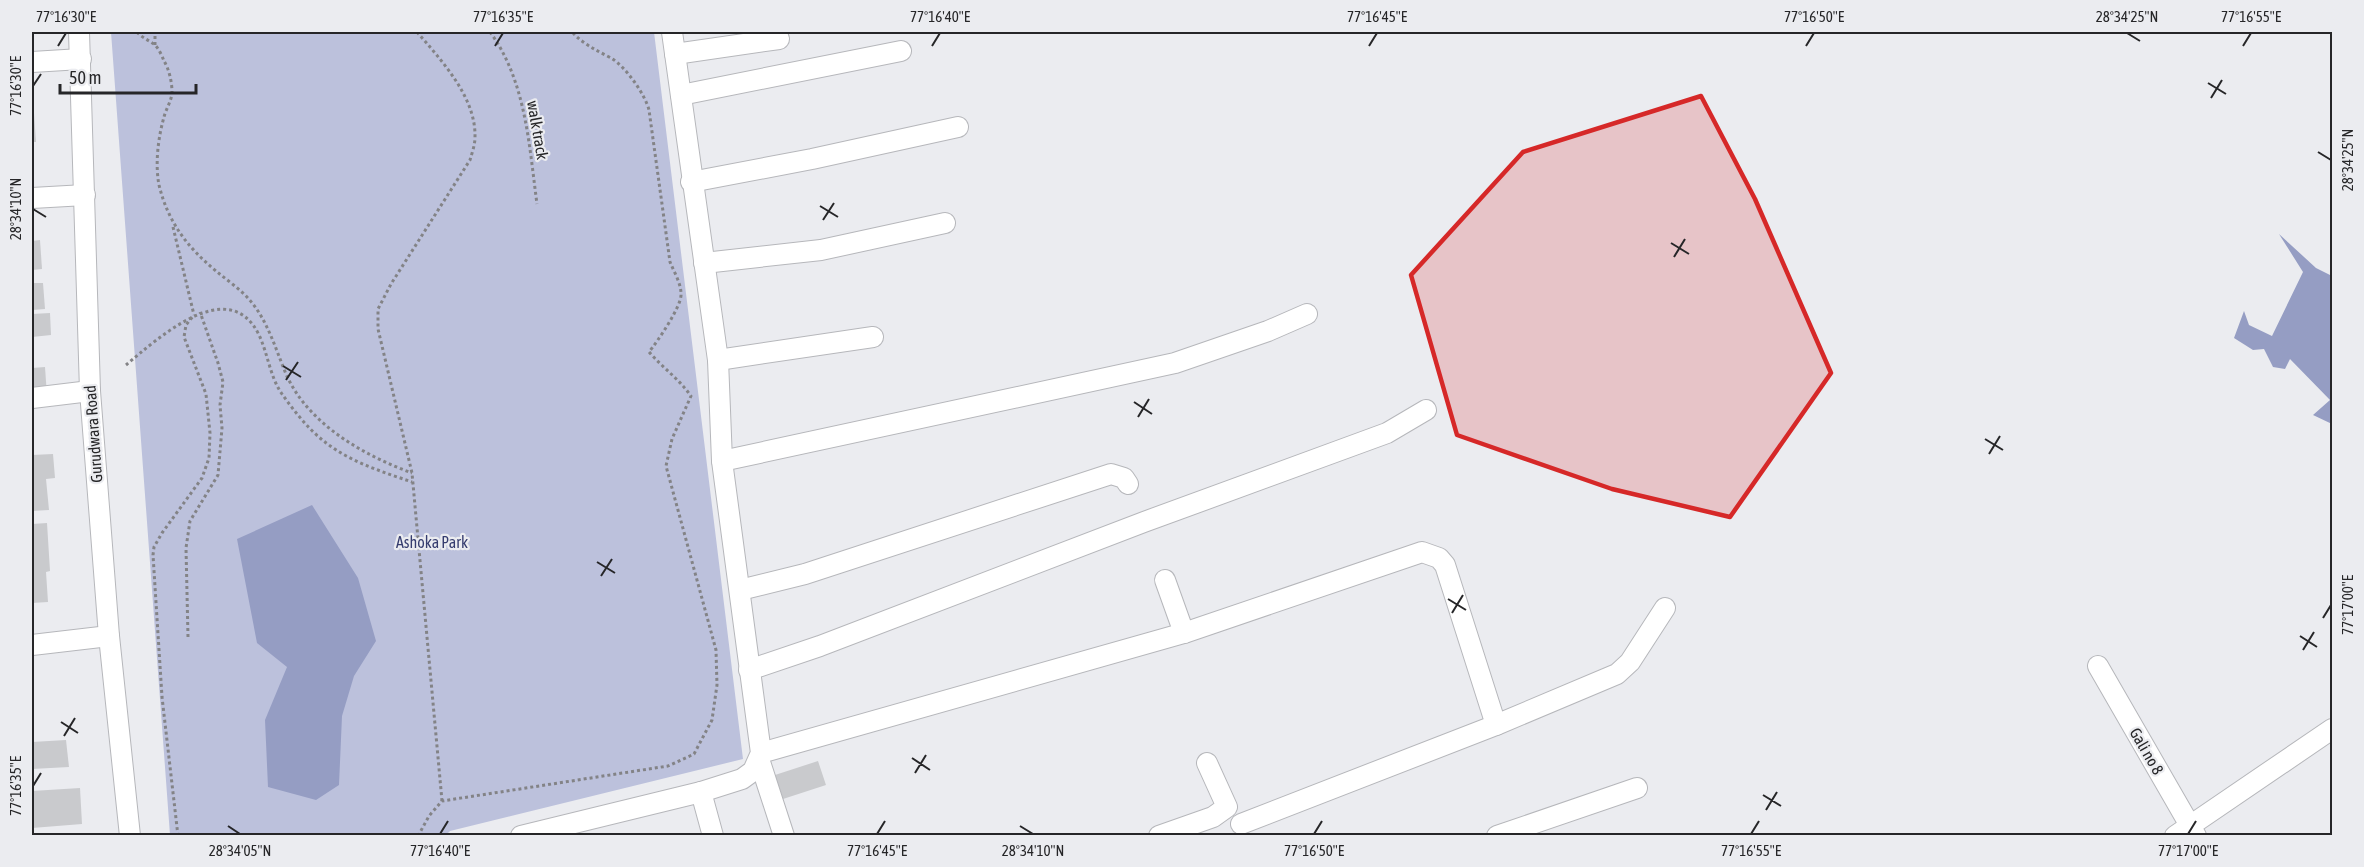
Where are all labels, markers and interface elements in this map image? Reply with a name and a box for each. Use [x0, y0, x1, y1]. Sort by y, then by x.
text: 77°16'30"E [36, 8, 97, 25]
text: 77°16'35"E [473, 8, 534, 25]
text: 77°16'40"E [910, 8, 971, 25]
text: 77°16'45"E [1347, 8, 1408, 25]
text: 77°16'50"E [1784, 8, 1845, 25]
text: 28°34'25"N [2096, 8, 2158, 25]
text: 77°16'55"E [2221, 8, 2282, 25]
text: 77°16'30"E [7, 55, 24, 116]
scale bar [60, 57, 196, 95]
text: 50 m [69, 67, 101, 88]
street label: walk track [524, 99, 552, 161]
text: 28°34'25"N [2339, 129, 2356, 191]
text: 28°34'10"N [7, 178, 24, 240]
street label: Gurudwara Road [81, 385, 105, 483]
park label: Ashoka Park [396, 533, 468, 551]
text: 77°17'00"E [2339, 574, 2356, 635]
street label: Gali no 8 [2126, 724, 2168, 778]
text: 77°16'35"E [7, 755, 24, 816]
text: 28°34'05"N [209, 842, 271, 859]
text: 77°16'40"E [410, 842, 471, 859]
text: 77°16'45"E [847, 842, 908, 859]
text: 28°34'10"N [1002, 842, 1064, 859]
text: 77°16'50"E [1284, 842, 1345, 859]
text: 77°16'55"E [1721, 842, 1782, 859]
text: 77°17'00"E [2158, 842, 2219, 859]

